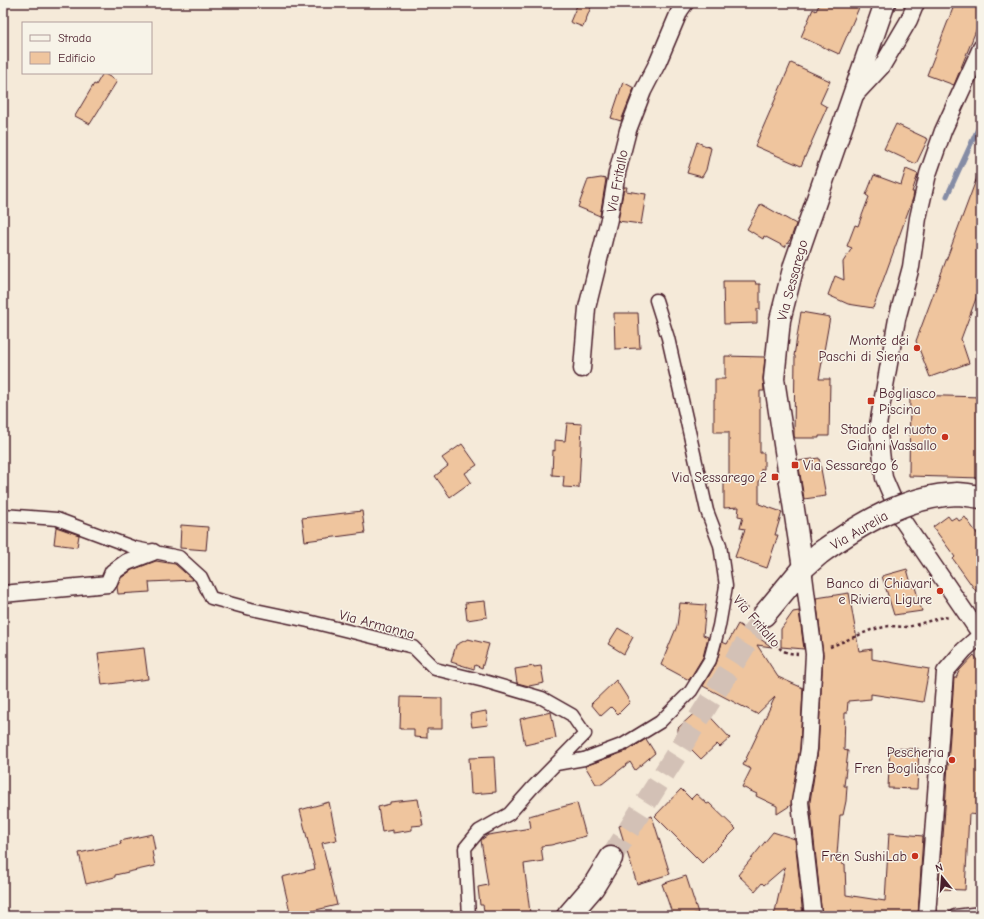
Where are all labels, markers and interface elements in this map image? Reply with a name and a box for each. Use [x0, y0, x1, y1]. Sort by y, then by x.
legend [22, 22, 152, 74]
text: Strada [58, 31, 91, 45]
text: Edificio [58, 51, 95, 65]
street label: Via Fritallo [603, 148, 632, 214]
street label: Via Sessarego [773, 238, 811, 323]
place label: Monte dei Paschi di Siena [818, 332, 909, 365]
marker: Monte dei Paschi di Siena [912, 343, 922, 353]
place label: Bogliasco Piscina [879, 385, 936, 418]
marker: Bogliasco Piscina [866, 396, 876, 406]
place label: Stadio del nuoto Gianni Vassallo [840, 421, 937, 454]
marker: Stadio del nuoto Gianni Vassallo [940, 432, 950, 442]
place label: Via Sessarego 6 [803, 457, 899, 474]
marker: Via Sessarego 6 [790, 460, 800, 470]
place label: Via Sessarego 2 [672, 469, 767, 486]
marker: Via Sessarego 2 [770, 472, 780, 482]
street label: Via Aurelia [827, 507, 891, 554]
place label: Banco di Chiavari e Riviera Ligure [826, 575, 932, 608]
marker: Banco di Chiavari e Riviera Ligure [935, 586, 945, 596]
street label: Via Fritallo [729, 592, 784, 651]
street label: Via Armanna [337, 606, 417, 643]
place label: Pescheria Fren Bogliasco [854, 744, 944, 777]
marker: Pescheria Fren Bogliasco [947, 755, 957, 765]
place label: Fren SushiLab [821, 848, 907, 865]
marker: Fren SushiLab [910, 851, 920, 861]
north arrow [922, 857, 962, 897]
text: N [934, 861, 945, 875]

